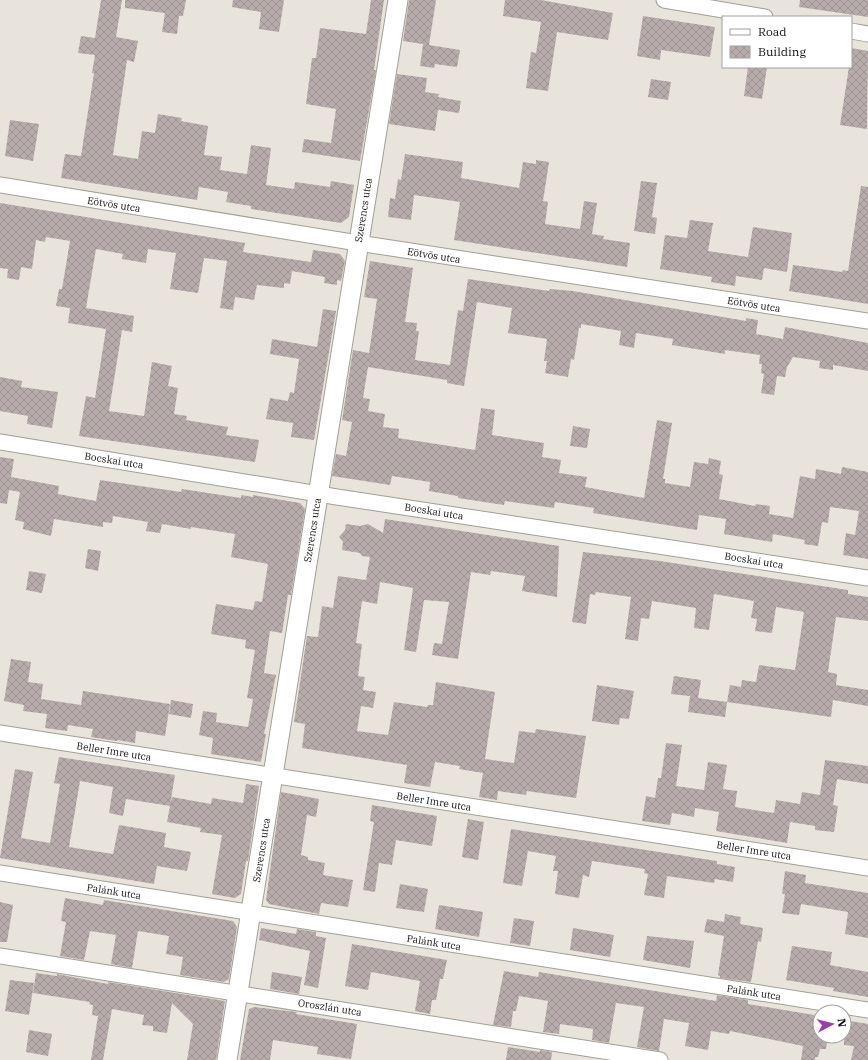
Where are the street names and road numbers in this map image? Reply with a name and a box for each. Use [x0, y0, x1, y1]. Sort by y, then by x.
street label: Szerencs utca [352, 176, 375, 243]
street label: Eötvös utca [86, 194, 142, 215]
street label: Eötvös utca [406, 245, 462, 266]
street label: Eötvös utca [726, 294, 782, 315]
street label: Bocskai utca [83, 449, 145, 472]
street label: Szerencs utca [301, 496, 324, 563]
street label: Bocskai utca [403, 500, 465, 523]
street label: Bocskai utca [723, 549, 785, 572]
street label: Beller Imre utca [76, 739, 153, 764]
street label: Beller Imre utca [396, 789, 473, 814]
street label: Szerencs utca [250, 816, 273, 883]
street label: Beller Imre utca [716, 838, 793, 863]
street label: Palánk utca [86, 881, 143, 902]
street label: Palánk utca [406, 932, 463, 953]
street label: Palánk utca [726, 982, 783, 1003]
street label: Oroszlán utca [297, 996, 363, 1019]

